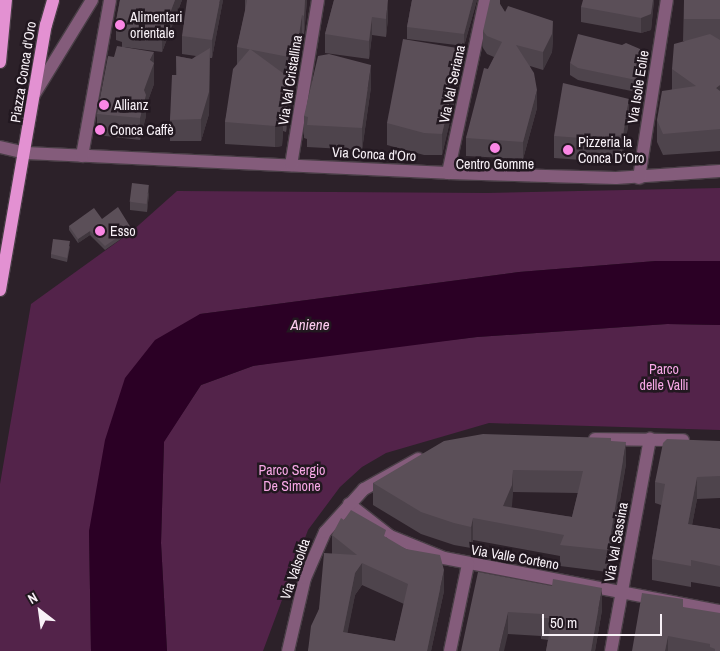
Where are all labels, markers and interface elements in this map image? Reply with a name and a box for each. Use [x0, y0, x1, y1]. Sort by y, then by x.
place label: Alimentari orientale [130, 9, 182, 41]
marker: Alimentari orientale [114, 19, 126, 31]
street label: Piazza Conca d'Oro [7, 20, 39, 124]
street label: Via Val Cristallina [275, 34, 305, 126]
street label: Via Val Seriana [436, 43, 468, 125]
street label: Via Isole Eolie [624, 49, 652, 125]
place label: Allianz [114, 97, 148, 113]
marker: Allianz [98, 99, 110, 111]
place label: Conca Caffè [110, 122, 174, 138]
marker: Conca Caffè [94, 124, 106, 136]
place label: Pizzeria la Conca D‘Oro [578, 134, 644, 166]
marker: Centro Gomme [489, 142, 501, 154]
street label: Via Conca d'Oro [331, 143, 417, 165]
marker: Pizzeria la Conca D‘Oro [562, 144, 574, 156]
place label: Centro Gomme [456, 156, 534, 172]
place label: Esso [110, 223, 136, 239]
marker: Esso [94, 225, 106, 237]
water label: Aniene [291, 316, 329, 334]
park label: Parco delle Valli [640, 361, 688, 394]
park label: Parco Sergio De Simone [258, 462, 326, 494]
street label: Via Val Sassina [601, 501, 631, 583]
street label: Via Valsolda [277, 536, 313, 602]
street label: Via Valle Corteno [470, 541, 560, 573]
north arrow [15, 586, 65, 636]
text: N [24, 588, 41, 608]
scale bar [545, 604, 665, 636]
text: 50 m [550, 612, 577, 633]

